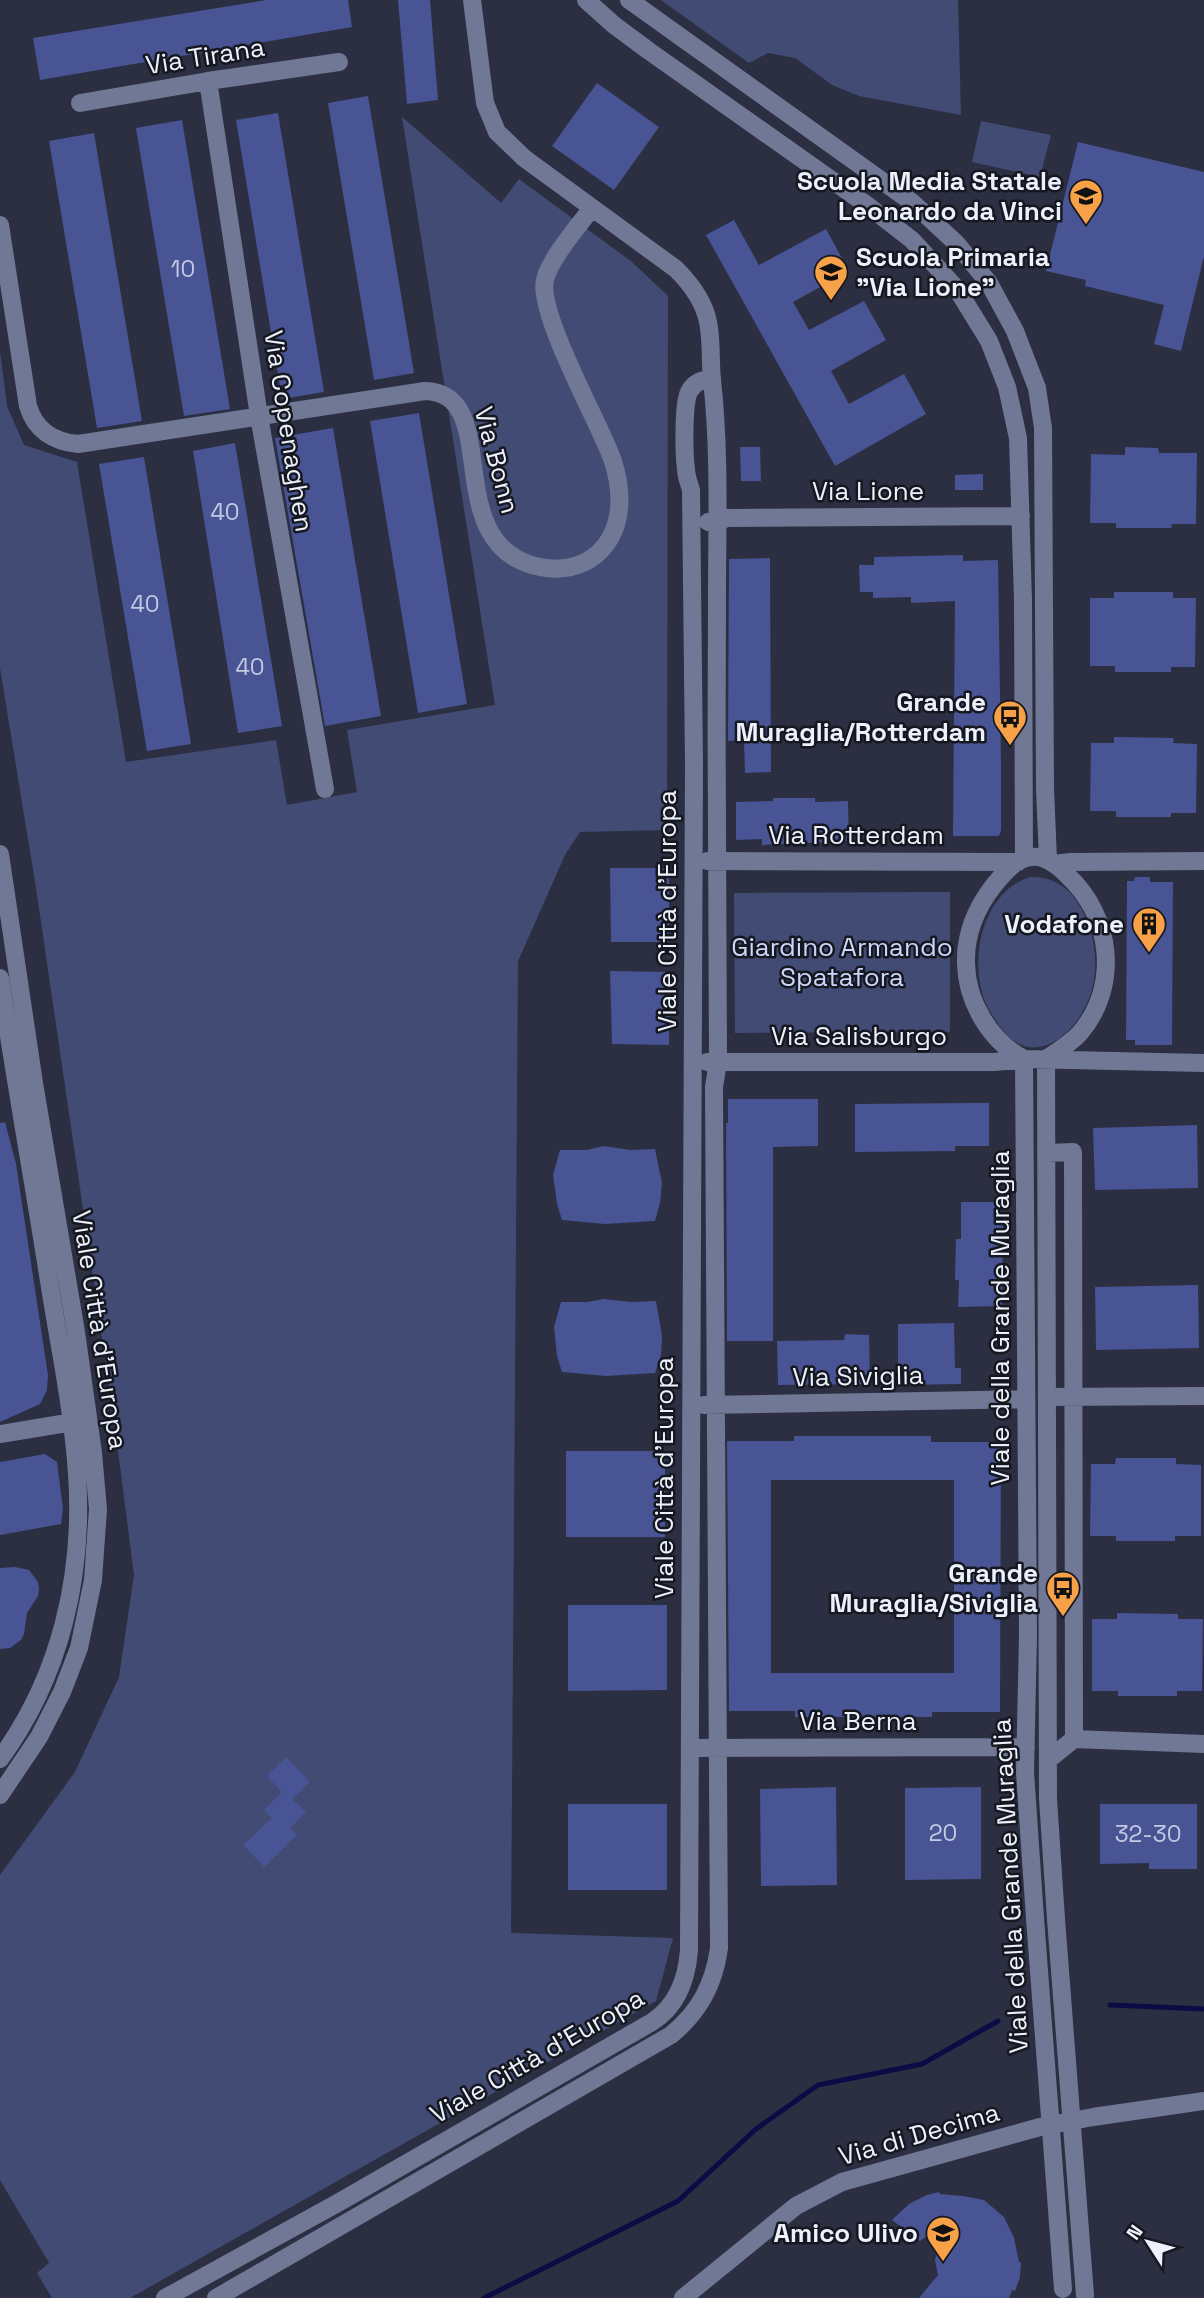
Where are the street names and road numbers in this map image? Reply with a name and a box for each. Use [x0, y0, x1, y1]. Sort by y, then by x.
street label: Via Tirana [143, 30, 267, 82]
street label: Via Copenaghen [256, 328, 322, 534]
street label: Via Bonn [466, 403, 528, 517]
street label: Via Lione [812, 474, 924, 508]
street label: Viale Città d'Europa [650, 790, 684, 1032]
street label: Via Rotterdam [768, 818, 944, 852]
street label: Via Salisburgo [771, 1019, 947, 1053]
street label: Viale della Grande Muraglia [983, 1150, 1017, 1486]
street label: Viale Città d'Europa [64, 1208, 136, 1452]
street label: Viale Città d'Europa [647, 1357, 681, 1599]
street label: Via Siviglia [792, 1358, 924, 1394]
street label: Via Berna [799, 1704, 917, 1738]
street label: Viale della Grande Muraglia [984, 1718, 1036, 2054]
street label: Viale Città d'Europa [424, 1981, 650, 2131]
street label: Via di Decima [835, 2095, 1003, 2173]

